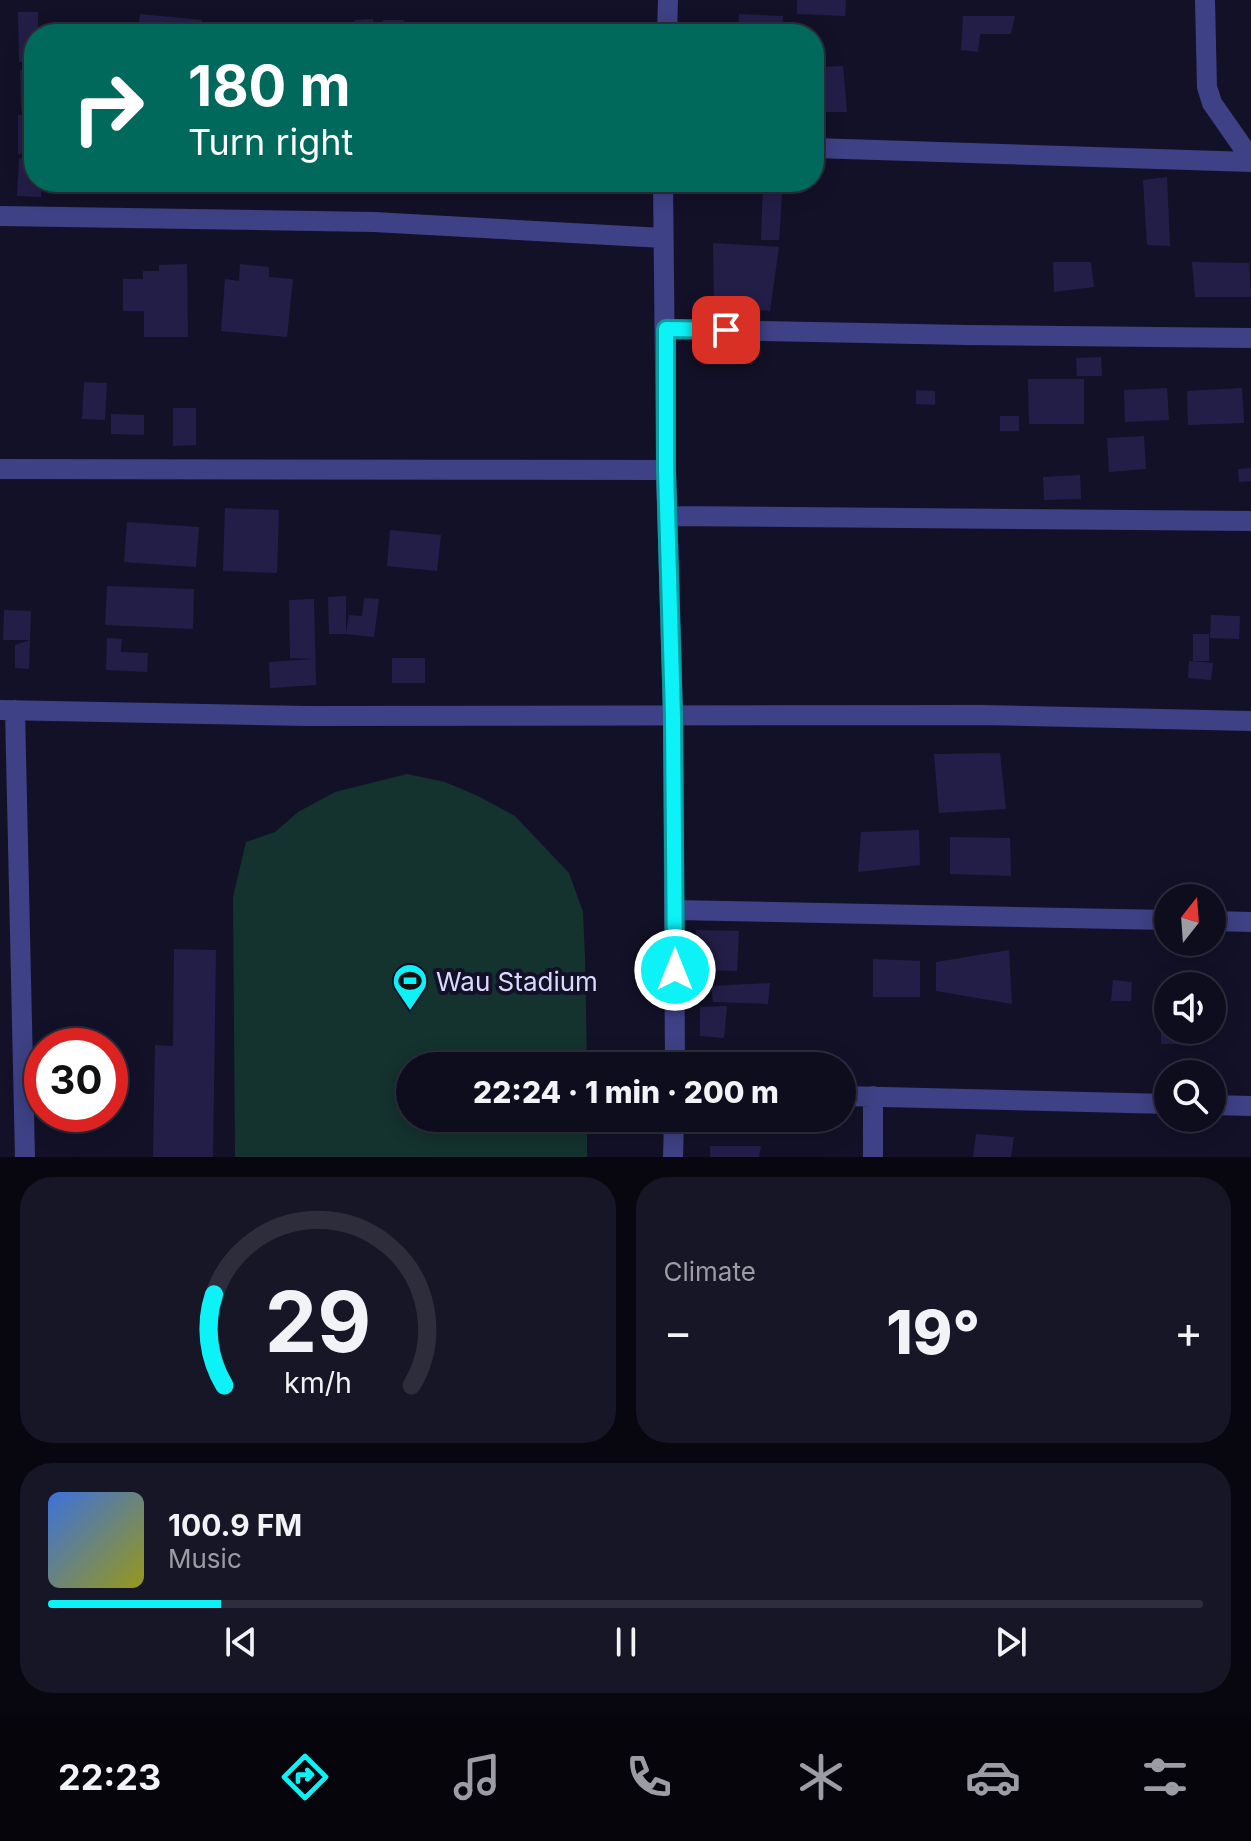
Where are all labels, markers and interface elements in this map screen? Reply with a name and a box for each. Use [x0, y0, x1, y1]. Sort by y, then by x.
text: 180 m [188, 52, 351, 120]
icon: right [56, 56, 160, 160]
text: Turn right [188, 120, 353, 164]
pin [692, 296, 760, 364]
icon: arrive [704, 308, 748, 352]
north arrow [1154, 884, 1226, 956]
map controls [1154, 884, 1226, 1132]
position arrow [633, 928, 717, 1012]
sports icon: Wau Stadium [391, 962, 429, 1012]
place label: Wau Stadium [436, 966, 598, 997]
button: sound [1154, 972, 1226, 1044]
speed limit sign: 30 [24, 1028, 128, 1132]
button: search [1154, 1060, 1226, 1132]
text: 22:24 · 1 min · 200 m [473, 1074, 779, 1110]
text: Climate [664, 1256, 756, 1287]
text: 29 [265, 1271, 371, 1372]
text: 19° [886, 1296, 980, 1368]
text: − [664, 1305, 693, 1359]
text: + [1174, 1305, 1203, 1359]
text: km/h [284, 1365, 352, 1400]
text: 100.9 FM [168, 1507, 302, 1543]
text: Music [168, 1543, 242, 1574]
icon: previous [219, 1620, 263, 1664]
icon: pause [604, 1620, 648, 1664]
icon: next [989, 1620, 1033, 1664]
icon: directions [277, 1749, 333, 1805]
icon: music [449, 1749, 505, 1805]
icon: phone [621, 1749, 677, 1805]
icon: climate [793, 1749, 849, 1805]
icon: car [965, 1749, 1021, 1805]
icon: filters [1137, 1749, 1193, 1805]
text: 22:23 [58, 1755, 161, 1799]

